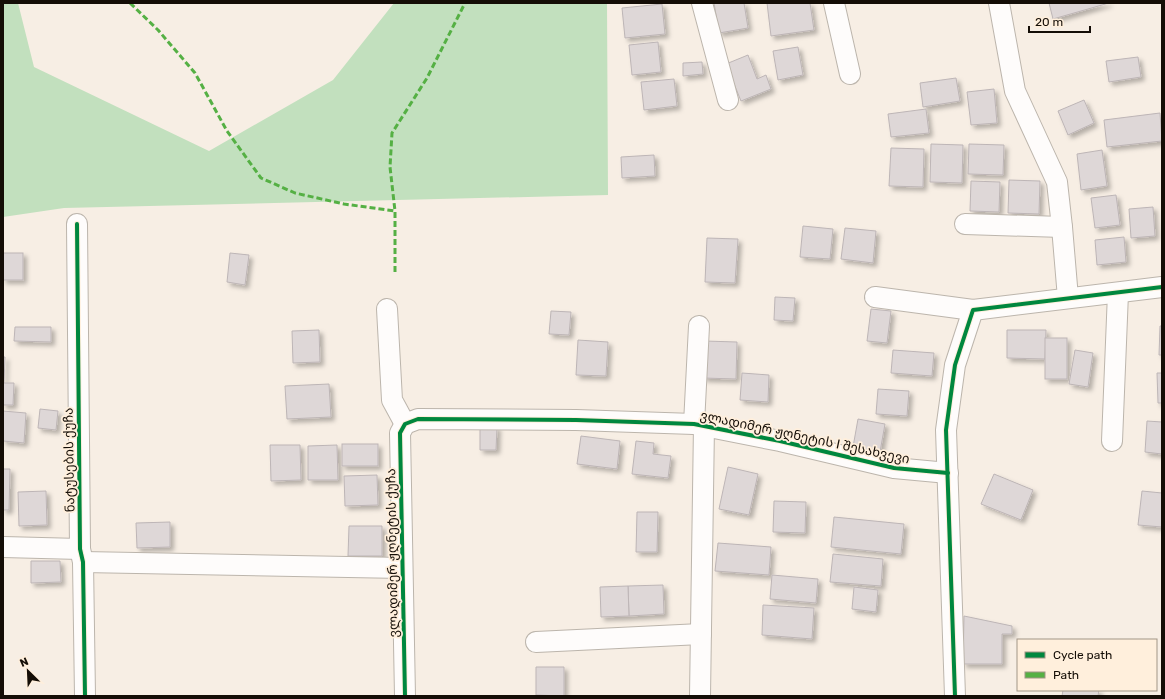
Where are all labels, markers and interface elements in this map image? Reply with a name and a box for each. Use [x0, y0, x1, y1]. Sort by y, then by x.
scale bar [1029, 8, 1090, 34]
text: 20 m [1035, 15, 1063, 29]
street label: ვლადიმერ ჟღნეტის I შესახვევი [699, 407, 911, 468]
street label: ნატუსების ქუჩა [61, 408, 77, 512]
street label: ვლადიმერ ჟღნეტის ქუჩა [383, 468, 402, 638]
legend [1017, 639, 1157, 691]
text: Cycle path [1053, 648, 1112, 662]
north arrow [8, 651, 48, 691]
text: N [18, 655, 30, 670]
text: Path [1053, 668, 1079, 682]

